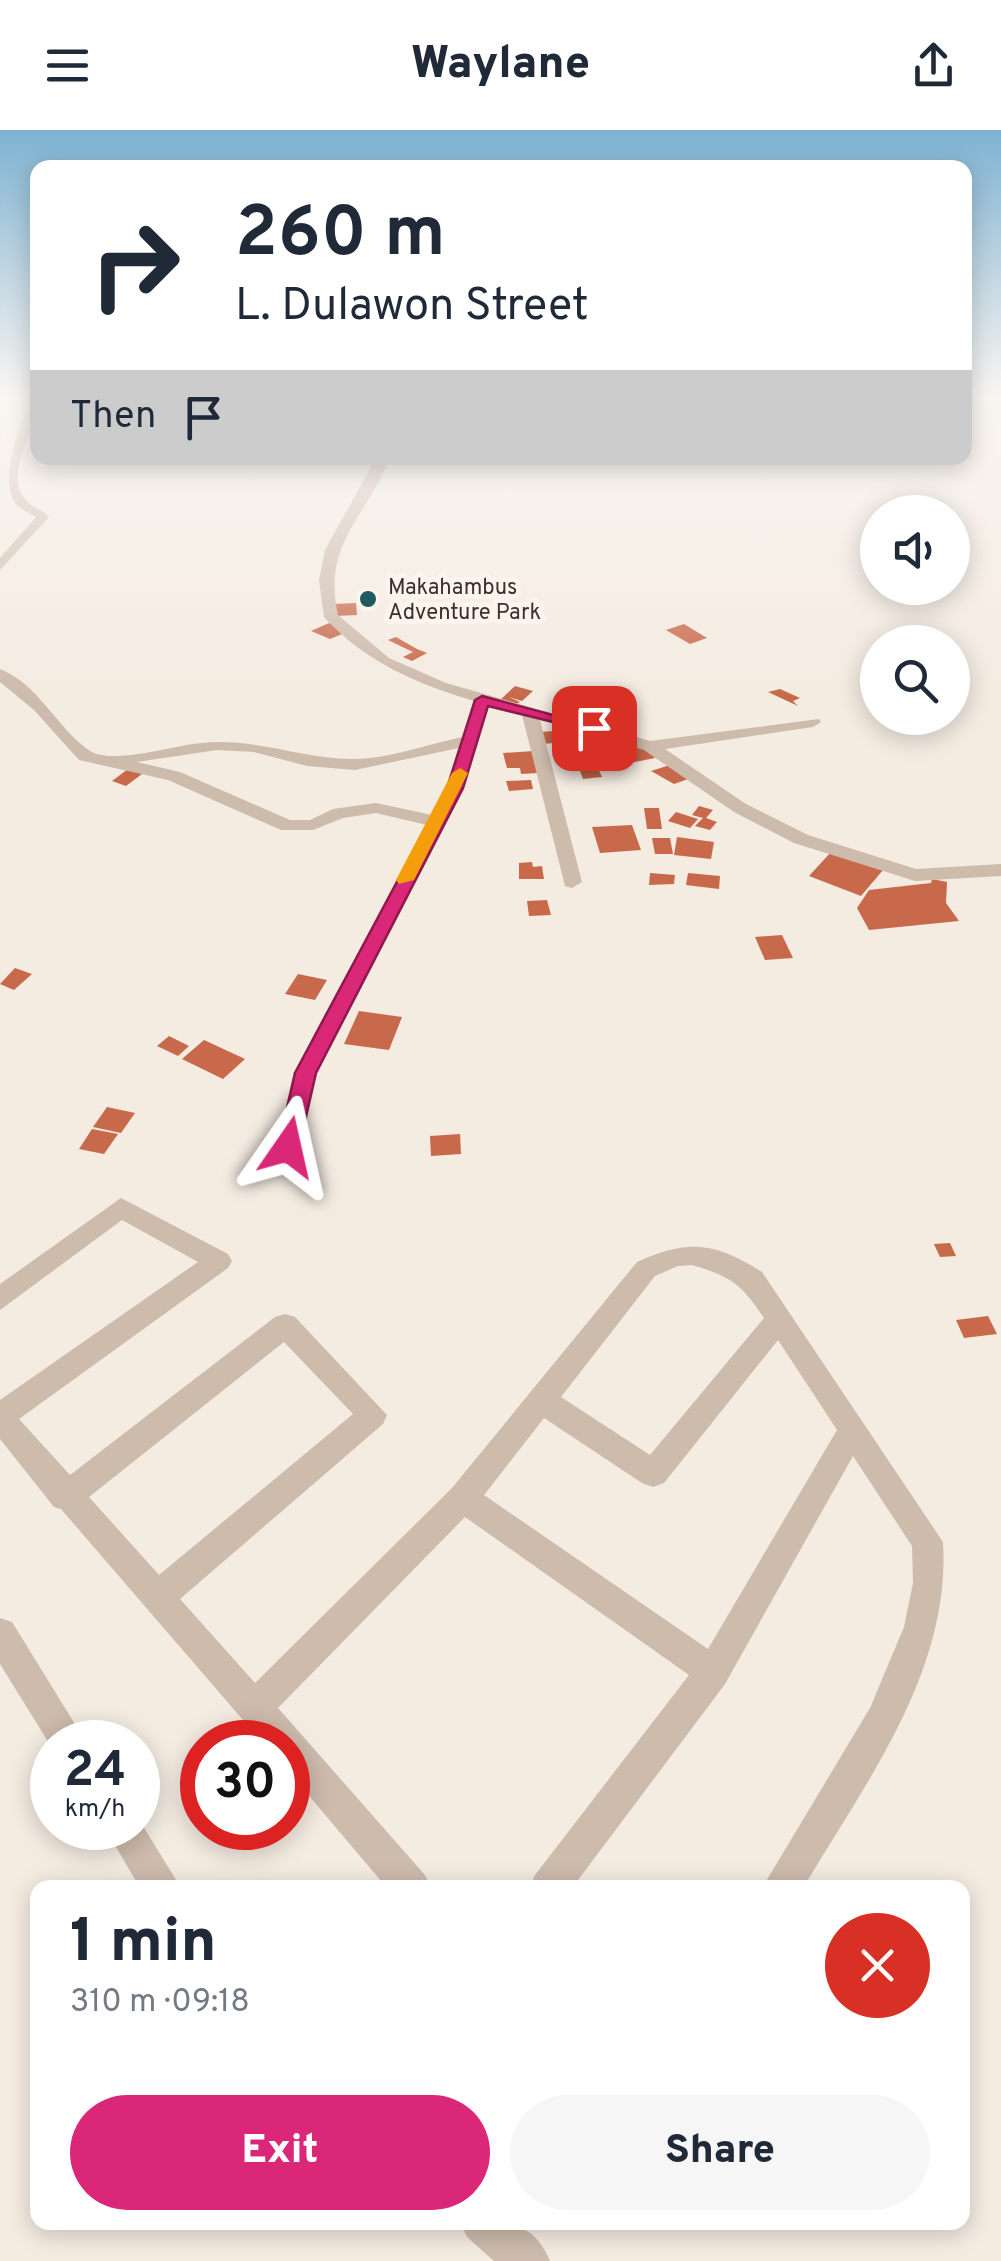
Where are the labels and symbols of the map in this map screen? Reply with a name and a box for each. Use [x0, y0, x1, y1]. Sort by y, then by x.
place label: Makahambus Adventure Park [388, 575, 541, 627]
marker: Makahambus Adventure Park [357, 588, 379, 610]
pin [552, 686, 637, 771]
position arrow [236, 1095, 340, 1199]
speed limit sign: 30 [180, 1720, 310, 1850]

